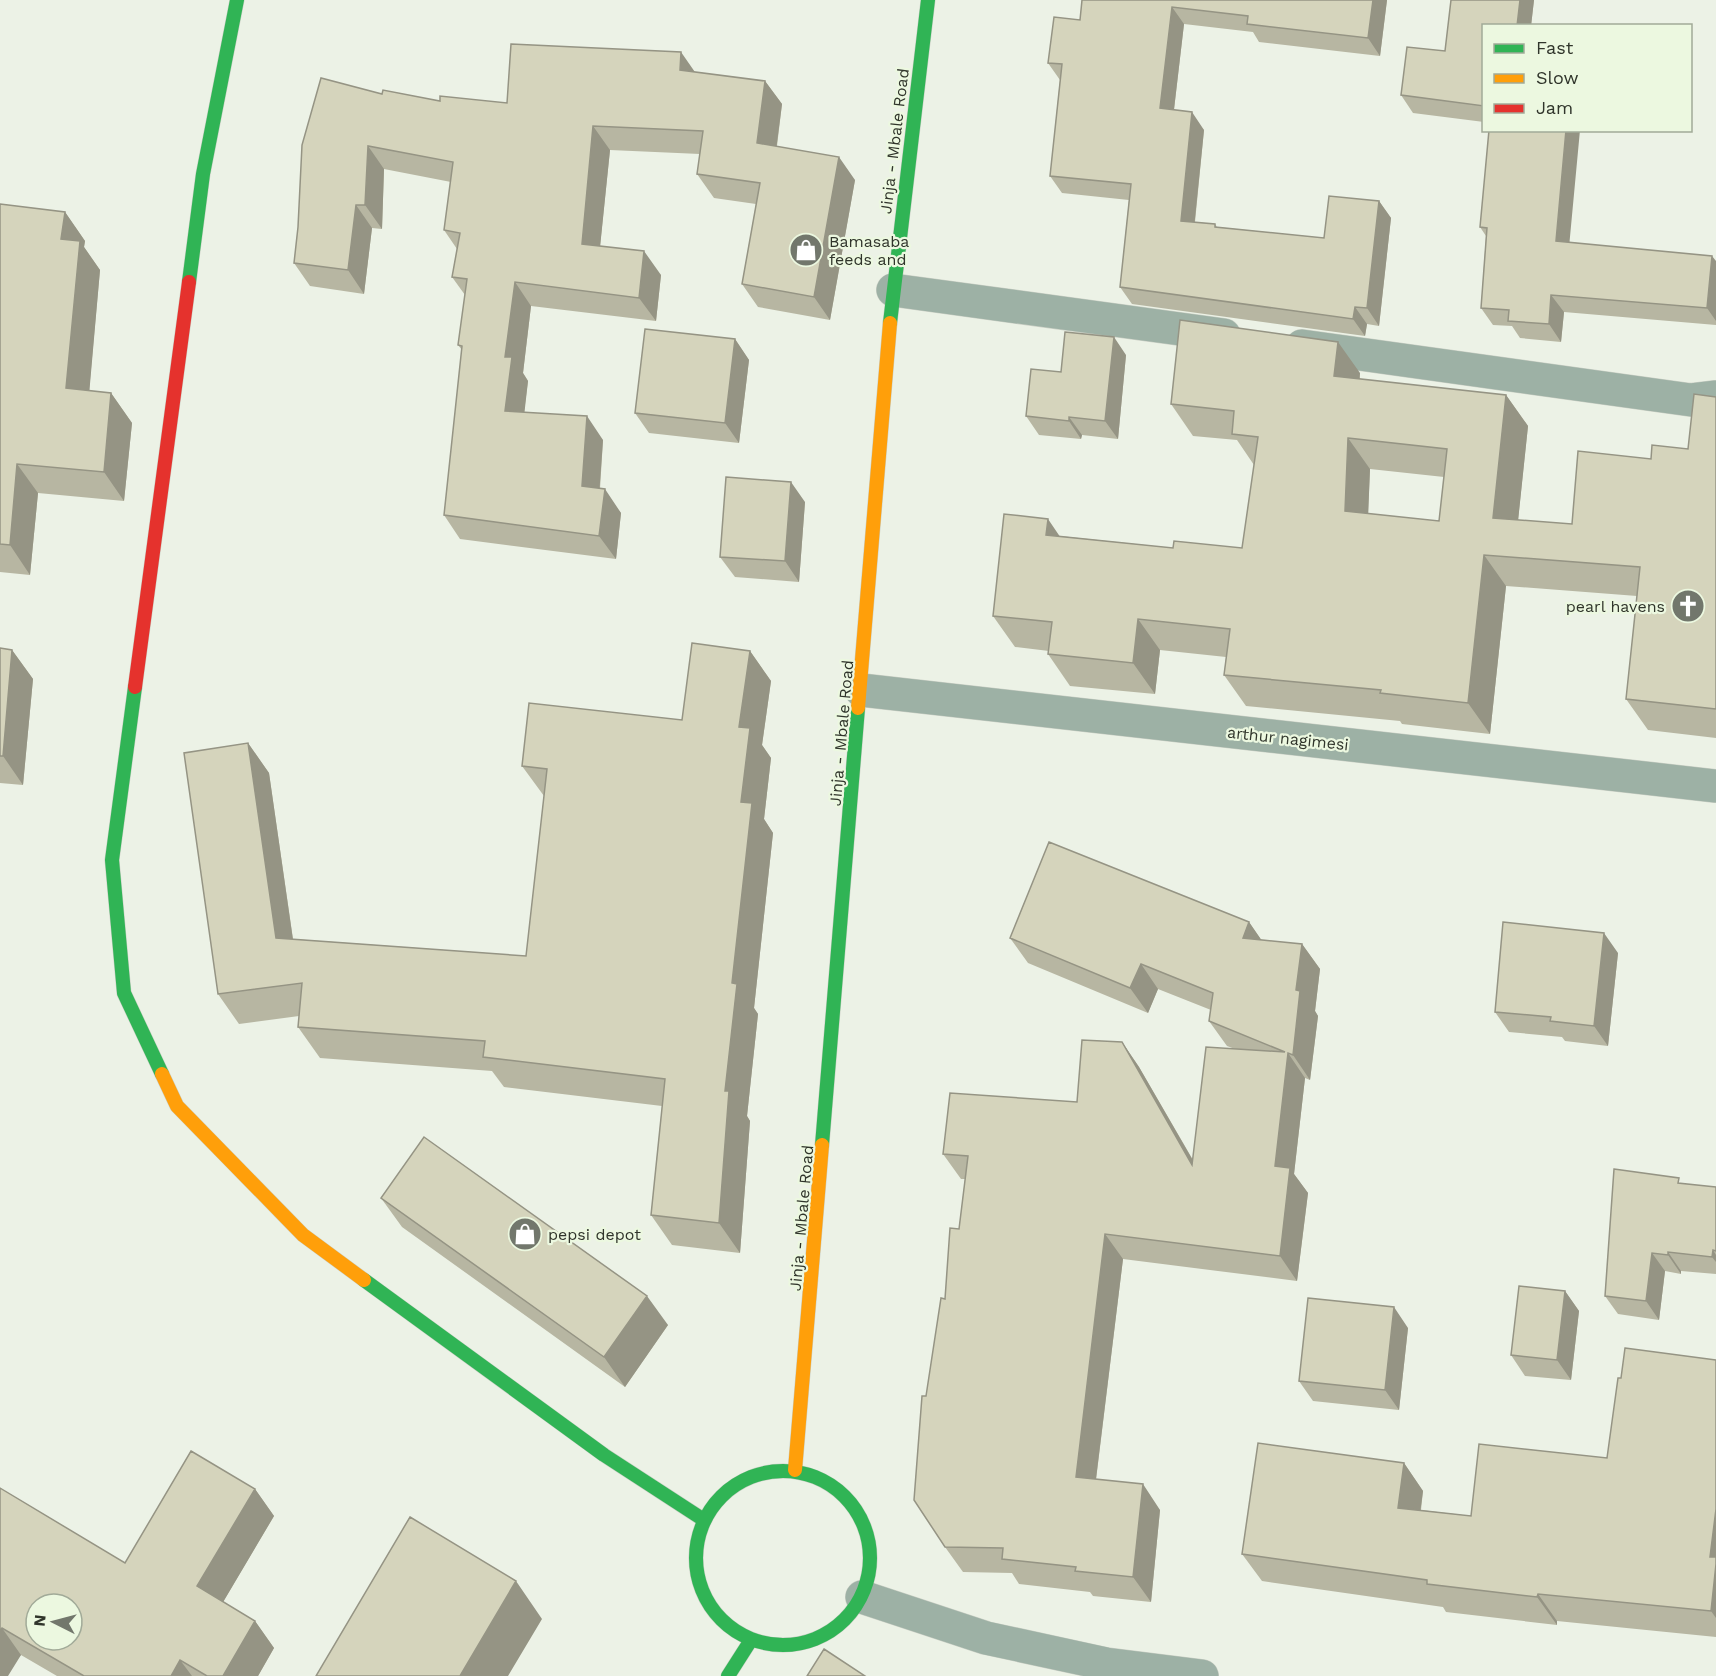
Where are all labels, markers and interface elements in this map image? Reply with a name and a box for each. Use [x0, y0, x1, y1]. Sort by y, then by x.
legend [1482, 24, 1692, 132]
text: Fast [1536, 37, 1574, 58]
street label: Jinja - Mbale Road [876, 67, 913, 215]
text: Slow [1536, 67, 1579, 88]
text: Jam [1536, 97, 1573, 118]
shop icon: Bamasaba feeds and [788, 232, 824, 268]
place label: Bamasaba feeds and [829, 232, 909, 269]
church icon: pearl havens [1670, 588, 1706, 624]
place label: pearl havens [1566, 597, 1665, 616]
street label: Jinja - Mbale Road [826, 659, 857, 807]
street label: arthur nagimesi [1226, 723, 1350, 754]
street label: Jinja - Mbale Road [786, 1144, 817, 1292]
shop icon: pepsi depot [507, 1216, 543, 1252]
place label: pepsi depot [548, 1225, 641, 1244]
north arrow [24, 1592, 84, 1652]
text: N [30, 1614, 50, 1627]

